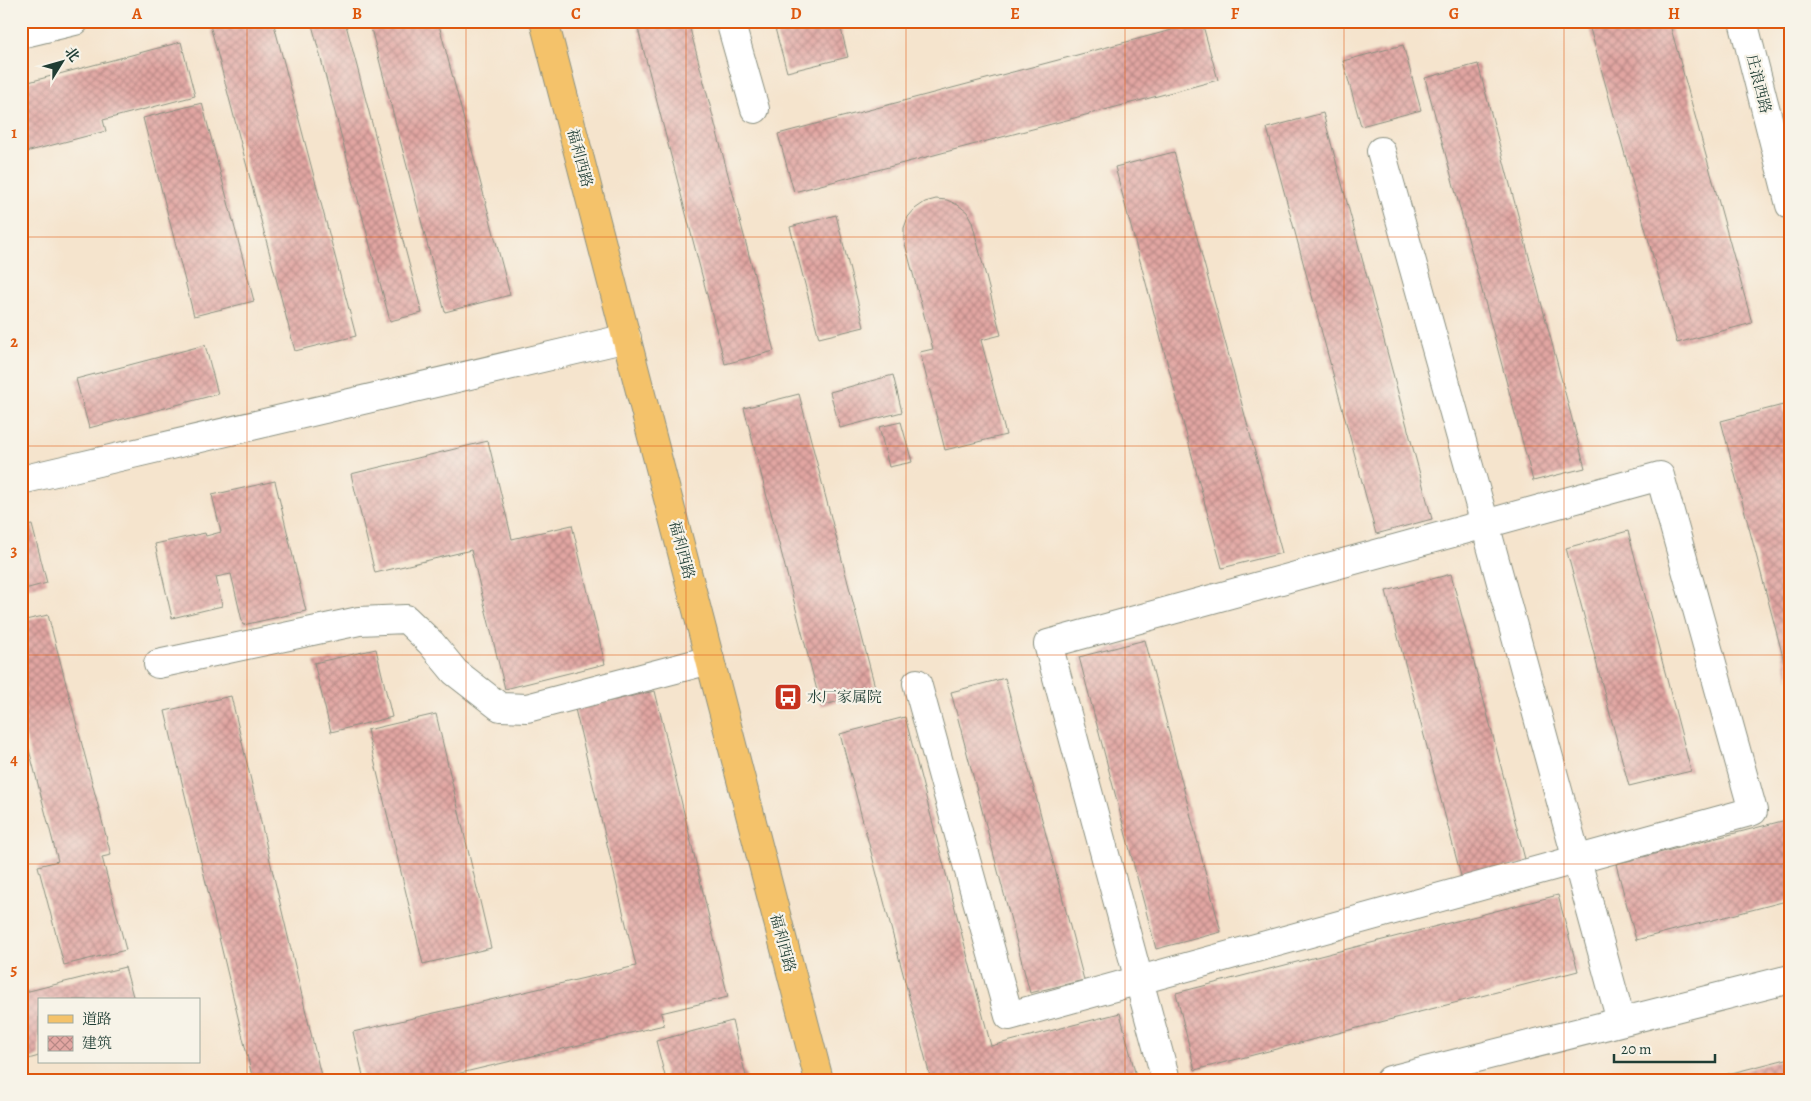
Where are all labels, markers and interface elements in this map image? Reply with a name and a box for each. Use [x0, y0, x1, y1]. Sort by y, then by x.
text: A [131, 3, 143, 25]
text: B [352, 3, 362, 25]
text: C [571, 3, 581, 25]
text: D [790, 3, 802, 25]
text: E [1010, 3, 1020, 25]
text: F [1231, 3, 1240, 25]
text: G [1449, 3, 1459, 25]
text: H [1668, 3, 1680, 25]
north arrow [38, 38, 88, 88]
text: 北 [60, 43, 84, 66]
street label: 庄浪西路 [1742, 52, 1776, 116]
text: 1 [11, 122, 17, 144]
street label: 福利西路 [563, 126, 597, 190]
text: 2 [10, 331, 18, 353]
street label: 福利西路 [665, 518, 699, 582]
text: 3 [11, 540, 18, 562]
bus stop icon: 水厂家属院 [773, 682, 803, 712]
place label: 水厂家属院 [807, 687, 882, 707]
text: 4 [10, 749, 18, 771]
street label: 福利西路 [766, 911, 800, 975]
text: 5 [11, 959, 18, 981]
legend [38, 998, 200, 1064]
text: 道路 [82, 1009, 112, 1029]
scale bar [1614, 1031, 1715, 1063]
text: 建筑 [82, 1033, 112, 1053]
text: 20 m [1621, 1039, 1652, 1059]

